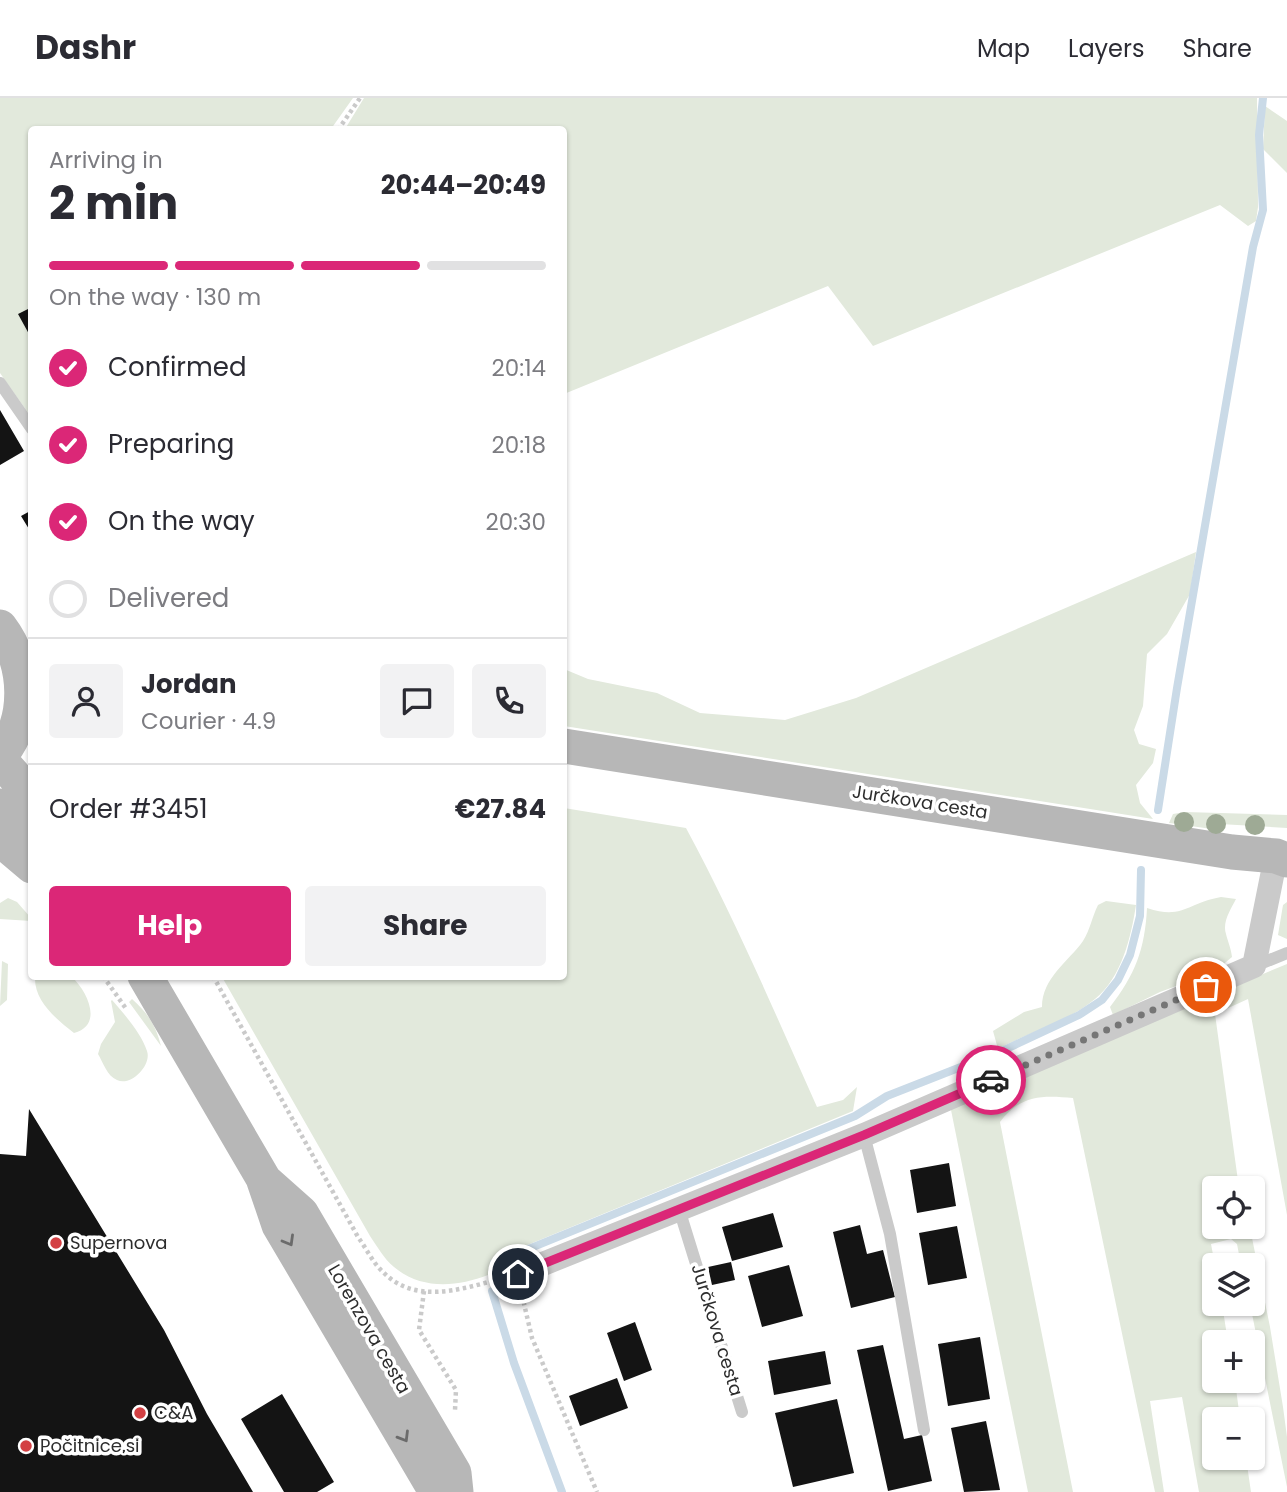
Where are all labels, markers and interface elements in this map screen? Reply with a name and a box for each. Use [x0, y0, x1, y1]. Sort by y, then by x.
text: Dashr [35, 24, 136, 71]
text: Map [977, 32, 1030, 65]
text: Layers [1068, 32, 1144, 65]
text: Share [1182, 32, 1252, 65]
text: Arriving in [49, 144, 163, 176]
text: 20:44–20:49 [381, 167, 546, 203]
text: 2 min [49, 171, 178, 235]
text: On the way · 130 m [49, 281, 261, 313]
icon: check [49, 349, 87, 387]
text: Confirmed [108, 349, 246, 385]
text: 20:14 [492, 352, 546, 384]
icon: check [49, 426, 87, 464]
text: Preparing [108, 426, 234, 462]
text: 20:18 [492, 429, 546, 461]
icon: check [49, 503, 87, 541]
text: On the way [108, 503, 255, 539]
text: 20:30 [485, 506, 546, 538]
text: Delivered [108, 580, 229, 616]
button: person [49, 664, 123, 738]
button: chat [380, 664, 454, 738]
button: phone [472, 664, 546, 738]
text: Jordan [141, 666, 237, 702]
text: Courier · 4.9 [141, 705, 276, 737]
street label: Jurčkova cesta [851, 778, 990, 825]
text: Order #3451 [49, 791, 208, 827]
text: €27.84 [455, 791, 546, 827]
button: Help [49, 886, 291, 966]
button: Share [305, 886, 546, 966]
pin [1176, 957, 1236, 1017]
icon: bag [1187, 968, 1225, 1006]
courier [956, 1045, 1026, 1115]
icon: car [972, 1061, 1010, 1099]
map controls [1202, 1176, 1265, 1470]
button: locate [1202, 1176, 1265, 1239]
place label: Supernova [70, 1230, 167, 1255]
one-way arrow [281, 1234, 294, 1247]
marker: Supernova [48, 1235, 64, 1251]
pin [488, 1244, 548, 1304]
button: layers [1202, 1253, 1265, 1316]
icon: home [499, 1255, 537, 1293]
street label: Lorenzova cesta [322, 1259, 417, 1398]
street label: Jurčkova cesta [686, 1261, 749, 1399]
button: + [1202, 1330, 1265, 1393]
place label: C&A [154, 1400, 193, 1425]
marker: C&A [132, 1405, 148, 1421]
button: − [1202, 1407, 1265, 1470]
one-way arrow [396, 1430, 409, 1443]
place label: Počitnice.si [40, 1433, 140, 1458]
marker: Počitnice.si [18, 1438, 34, 1454]

